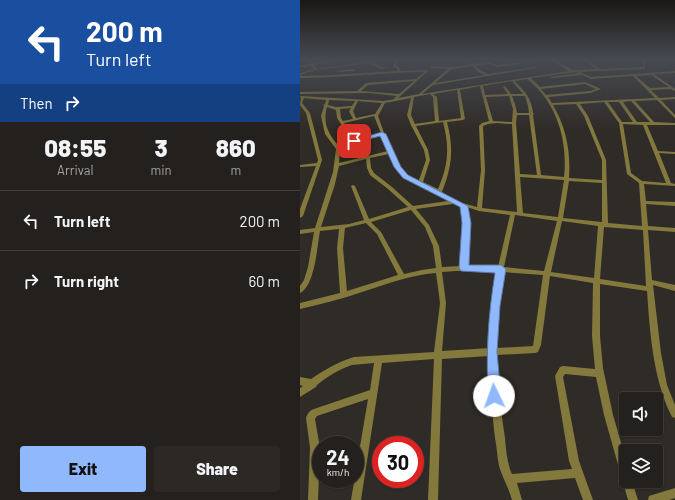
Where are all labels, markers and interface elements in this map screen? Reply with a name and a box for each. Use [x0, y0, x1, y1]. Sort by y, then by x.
text: 200 m [86, 14, 163, 48]
icon: left [20, 16, 72, 68]
text: Turn left [86, 48, 152, 70]
icon: right [61, 92, 83, 114]
text: Then [20, 94, 53, 112]
pin [337, 124, 371, 158]
icon: arrive [343, 130, 365, 152]
text: 08:55 [44, 133, 106, 162]
text: 3 [154, 133, 168, 162]
text: 860 [216, 133, 256, 162]
text: Arrival [57, 162, 93, 178]
text: min [151, 162, 172, 178]
text: m [230, 162, 241, 178]
icon: left [20, 210, 42, 232]
text: Turn left [54, 212, 110, 230]
text: 200 m [240, 212, 280, 230]
icon: right [20, 270, 42, 292]
text: Turn right [54, 272, 119, 290]
text: 60 m [248, 272, 280, 290]
position arrow [473, 375, 515, 417]
map controls [619, 392, 663, 488]
button: sound [619, 392, 663, 436]
speed limit sign: 30 [372, 436, 424, 488]
button: layers [619, 444, 663, 488]
text: 24 [326, 445, 350, 469]
button: Exit [20, 446, 146, 492]
button: Share [154, 446, 280, 492]
text: km/h [327, 466, 349, 478]

